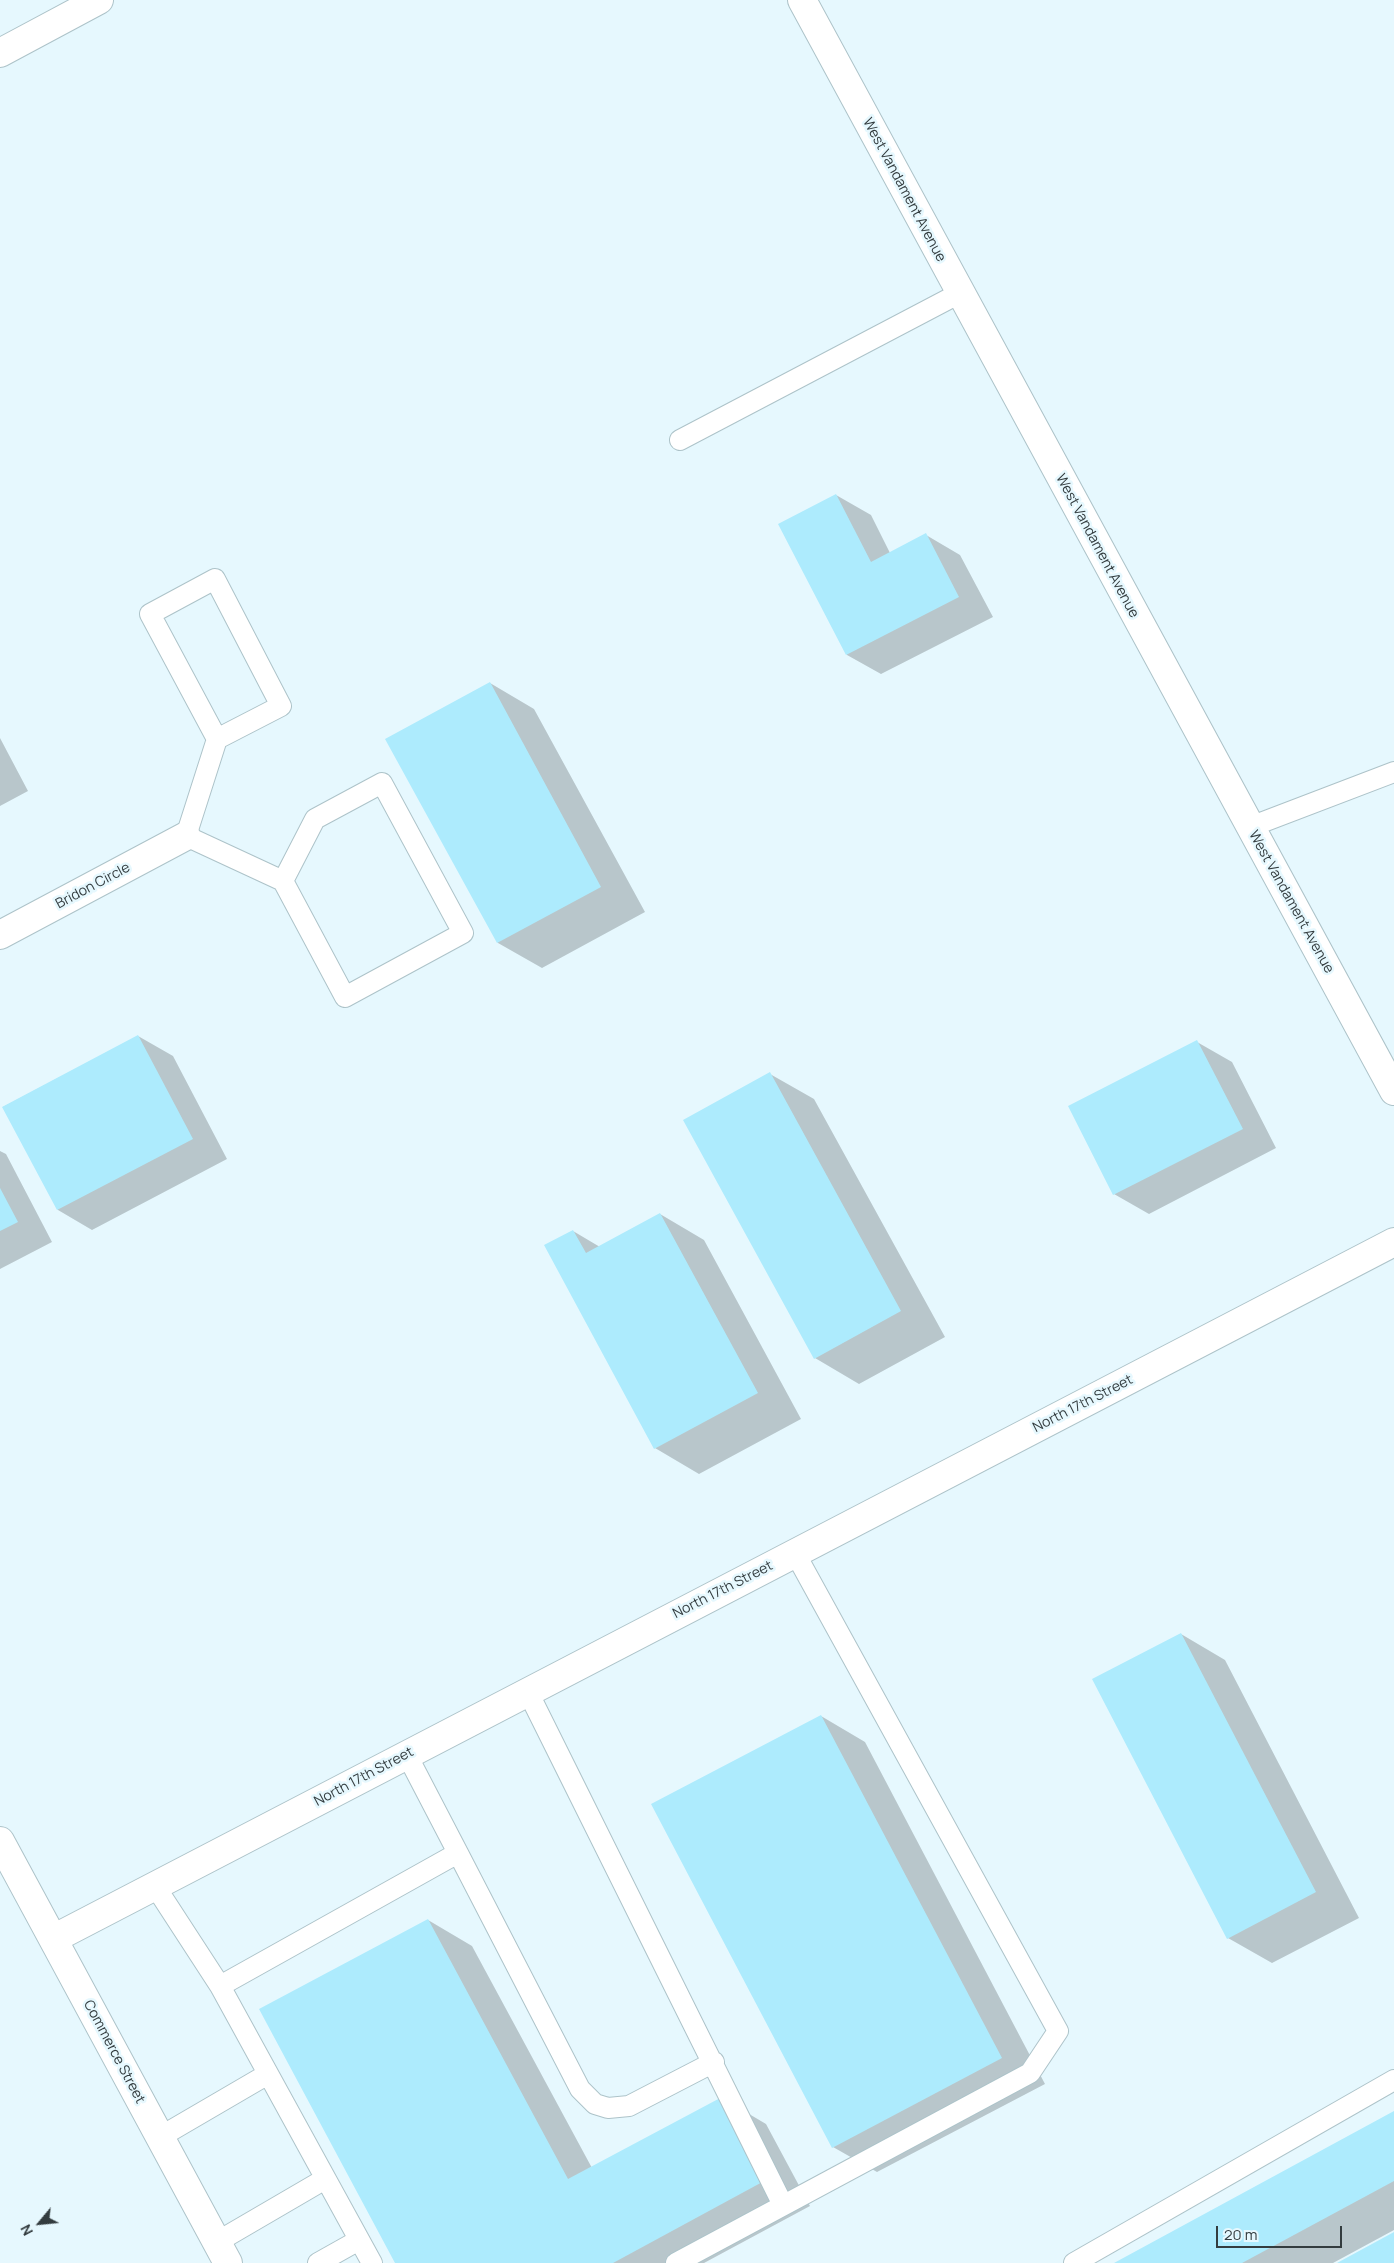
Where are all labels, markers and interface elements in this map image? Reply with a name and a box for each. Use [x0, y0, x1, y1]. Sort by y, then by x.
street label: West Vandament Avenue [859, 115, 949, 265]
street label: West Vandament Avenue [1052, 471, 1142, 621]
street label: West Vandament Avenue [1245, 828, 1337, 976]
street label: Bridon Circle [53, 859, 133, 913]
street label: North 17th Street [1030, 1372, 1136, 1436]
street label: North 17th Street [670, 1558, 776, 1622]
street label: North 17th Street [312, 1744, 416, 1810]
street label: Commerce Street [80, 1997, 148, 2107]
north arrow [15, 2198, 65, 2248]
scale bar [1219, 2216, 1345, 2248]
text: N [16, 2221, 37, 2239]
text: 20 m [1224, 2224, 1257, 2245]

